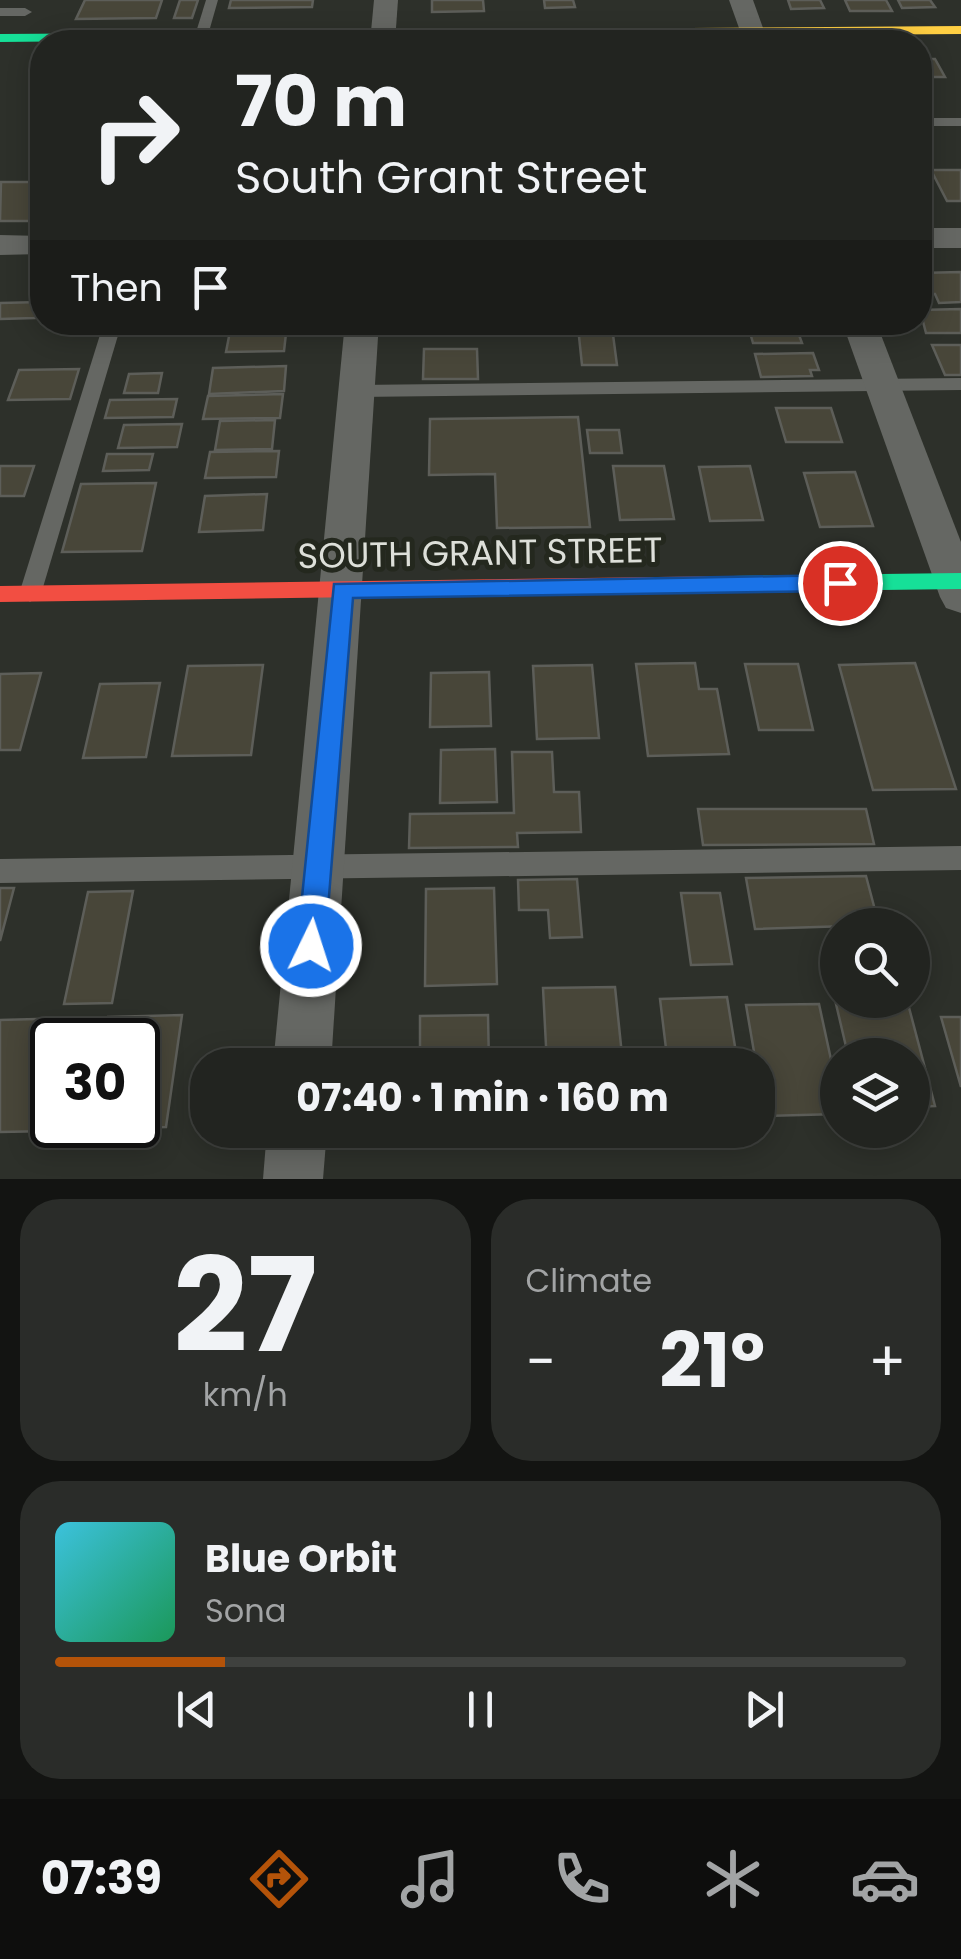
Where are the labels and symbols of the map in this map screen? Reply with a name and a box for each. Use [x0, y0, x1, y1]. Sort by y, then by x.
street label: SOUTH GRANT STREET [297, 525, 663, 580]
pin [798, 541, 883, 626]
position arrow [259, 894, 363, 998]
speed limit sign: 30 [30, 1018, 160, 1148]

